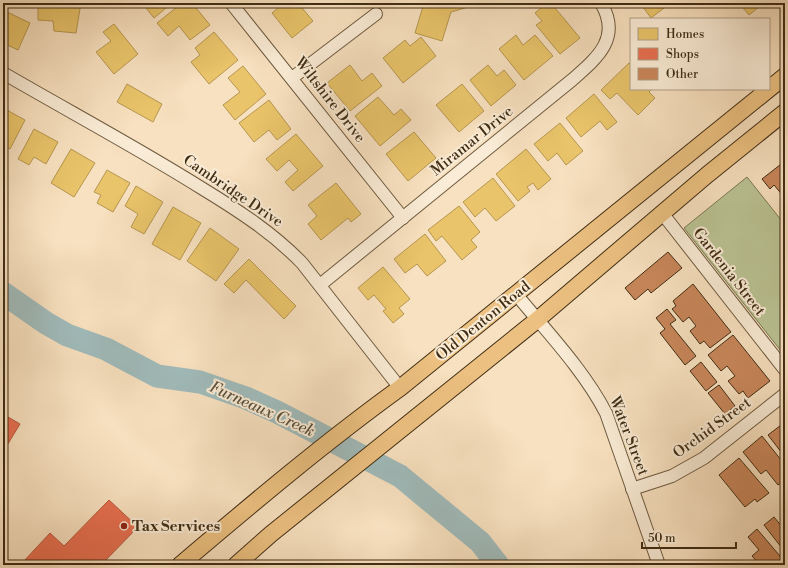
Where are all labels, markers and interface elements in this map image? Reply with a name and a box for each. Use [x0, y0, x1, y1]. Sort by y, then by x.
legend [630, 18, 770, 90]
text: Homes [666, 27, 704, 42]
text: Shops [666, 47, 699, 62]
street label: Wiltshire Drive [290, 53, 369, 147]
text: Other [666, 67, 698, 82]
street label: Miramar Drive [427, 102, 517, 180]
street label: Cambridge Drive [179, 151, 287, 231]
street label: Gardenia Street [689, 224, 770, 320]
street label: Old Denton Road [432, 277, 535, 365]
water label: Furneaux Creek [206, 377, 318, 441]
street label: Water Street [605, 393, 653, 479]
street label: Orchid Street [669, 393, 755, 463]
place label: Tax Services [132, 517, 220, 536]
marker: Tax Services [119, 521, 129, 531]
scale bar [642, 524, 736, 550]
text: 50 m [648, 531, 676, 546]

